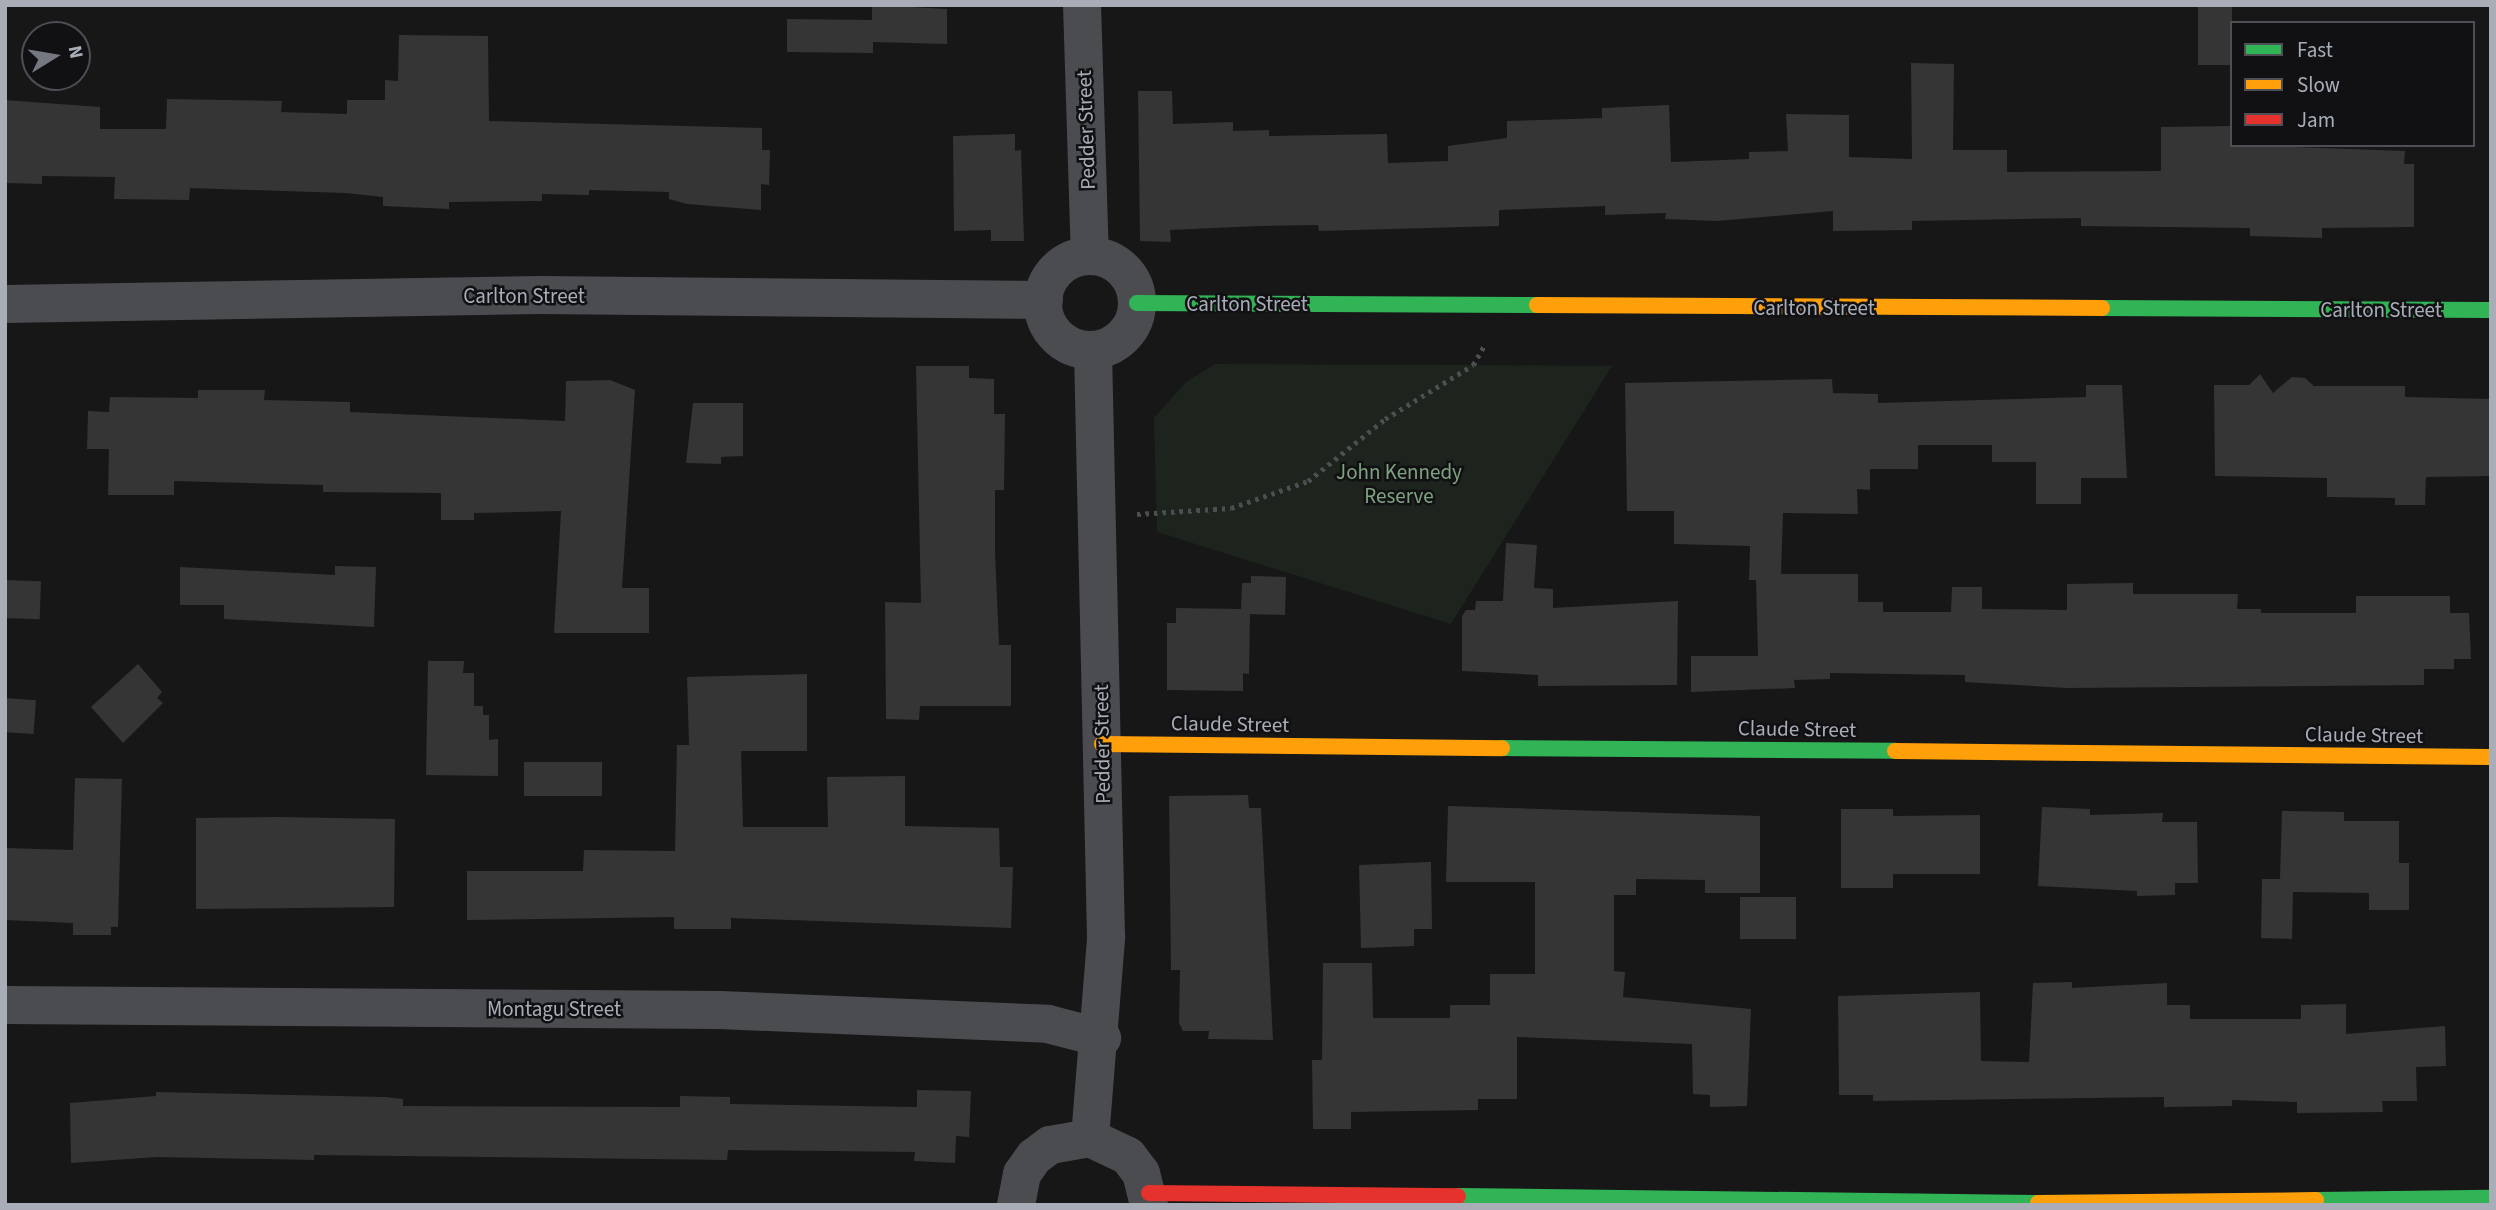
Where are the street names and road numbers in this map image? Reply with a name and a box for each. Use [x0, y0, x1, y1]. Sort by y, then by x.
street label: Pedder Street [1071, 70, 1101, 190]
street label: Carlton Street [463, 283, 585, 309]
street label: Carlton Street [1186, 291, 1308, 317]
street label: Carlton Street [1753, 295, 1875, 321]
street label: Carlton Street [2320, 297, 2442, 323]
street label: Pedder Street [1088, 684, 1116, 804]
street label: Claude Street [1171, 710, 1289, 738]
street label: Claude Street [1738, 715, 1856, 743]
street label: Claude Street [2305, 721, 2423, 749]
street label: Montagu Street [487, 996, 621, 1022]

